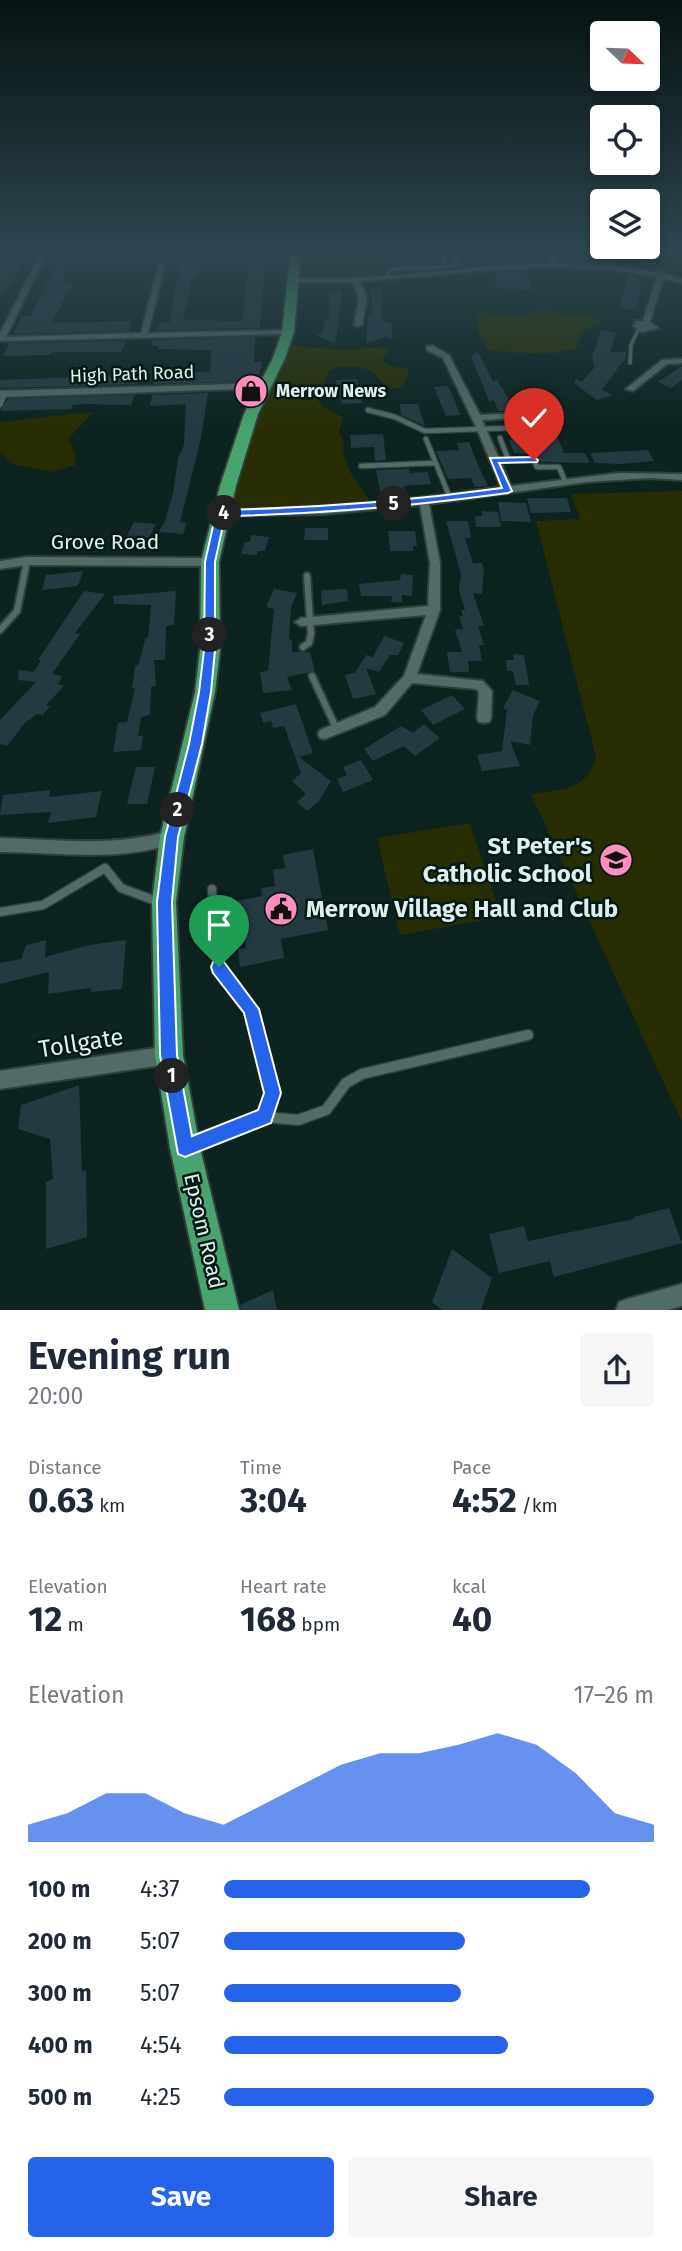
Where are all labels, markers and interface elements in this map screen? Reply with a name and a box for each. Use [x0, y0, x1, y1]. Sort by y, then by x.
north arrow [590, 21, 660, 91]
map controls [590, 21, 660, 259]
button: locate [590, 105, 660, 175]
button: layers [590, 189, 660, 259]
street label: High Path Road [69, 361, 195, 387]
shop icon: Merrow News [232, 372, 270, 410]
place label: Merrow News [276, 380, 387, 402]
pin [504, 388, 564, 460]
icon: check [515, 399, 553, 437]
pin: 5 [376, 486, 412, 522]
text: 5 [388, 492, 399, 515]
pin: 4 [206, 496, 242, 530]
text: 4 [218, 501, 229, 524]
street label: Grove Road [51, 529, 159, 555]
pin: 3 [192, 618, 228, 652]
text: 3 [205, 623, 214, 646]
pin: 2 [160, 792, 196, 828]
text: 2 [173, 798, 182, 821]
place label: St Peter's Catholic School [423, 832, 593, 888]
school or university icon: St Peter's Catholic School [597, 841, 635, 879]
public building icon: Merrow Village Hall and Club [262, 890, 300, 928]
pin [189, 895, 249, 967]
place label: Merrow Village Hall and Club [306, 895, 618, 923]
icon: arrive [200, 906, 238, 944]
street label: Tollgate [37, 1022, 125, 1064]
pin: 1 [154, 1058, 190, 1094]
text: 1 [167, 1064, 176, 1087]
street label: Epsom Road [178, 1171, 230, 1291]
text: Evening run [28, 1333, 231, 1379]
button: share [580, 1333, 654, 1407]
text: 20:00 [28, 1382, 83, 1410]
text: Distance [28, 1456, 102, 1479]
text: Time [240, 1456, 282, 1479]
text: Pace [452, 1456, 491, 1479]
text: 0.63 [28, 1479, 94, 1521]
text: 3:04 [240, 1479, 307, 1521]
text: 4:52 [452, 1479, 517, 1521]
text: km [94, 1494, 125, 1517]
text: /km [517, 1494, 558, 1517]
text: Elevation [28, 1575, 108, 1598]
text: Heart rate [240, 1575, 327, 1598]
text: kcal [452, 1575, 486, 1598]
text: 12 [28, 1598, 62, 1640]
text: 168 [240, 1598, 296, 1640]
text: 40 [452, 1598, 492, 1640]
text: m [62, 1613, 84, 1636]
text: bpm [296, 1613, 340, 1636]
text: Elevation [28, 1681, 124, 1709]
text: 17–26 m [574, 1681, 654, 1709]
text: 100 m [28, 1875, 90, 1903]
text: 4:37 [140, 1875, 180, 1903]
text: 200 m [28, 1927, 92, 1955]
text: 5:07 [140, 1927, 180, 1955]
text: 300 m [28, 1979, 92, 2007]
text: 5:07 [140, 1979, 180, 2007]
text: 400 m [28, 2031, 93, 2059]
text: 4:54 [140, 2031, 182, 2059]
text: 500 m [28, 2083, 92, 2111]
text: 4:25 [140, 2083, 181, 2111]
button: Save [28, 2157, 334, 2237]
button: Share [348, 2157, 654, 2237]

